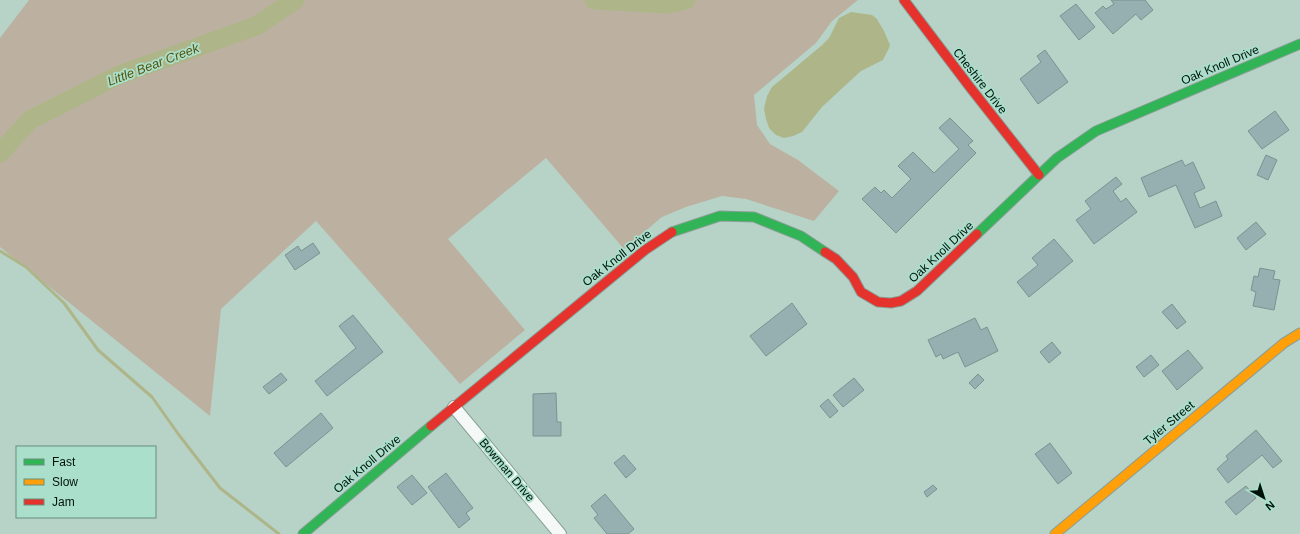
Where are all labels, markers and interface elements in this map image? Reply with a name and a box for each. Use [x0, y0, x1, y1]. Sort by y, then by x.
water label: Little Bear Creek [105, 40, 202, 89]
street label: Oak Knoll Drive [1179, 42, 1261, 88]
street label: Cheshire Drive [950, 45, 1010, 117]
street label: Oak Knoll Drive [906, 218, 976, 286]
street label: Oak Knoll Drive [580, 227, 654, 289]
street label: Tyler Street [1141, 397, 1198, 448]
street label: Oak Knoll Drive [331, 432, 404, 496]
street label: Bowman Drive [477, 436, 538, 505]
legend [16, 446, 156, 518]
text: Fast [52, 455, 76, 469]
text: Slow [52, 475, 78, 489]
north arrow [1244, 478, 1284, 518]
text: Jam [52, 495, 75, 509]
text: N [1263, 499, 1277, 513]

